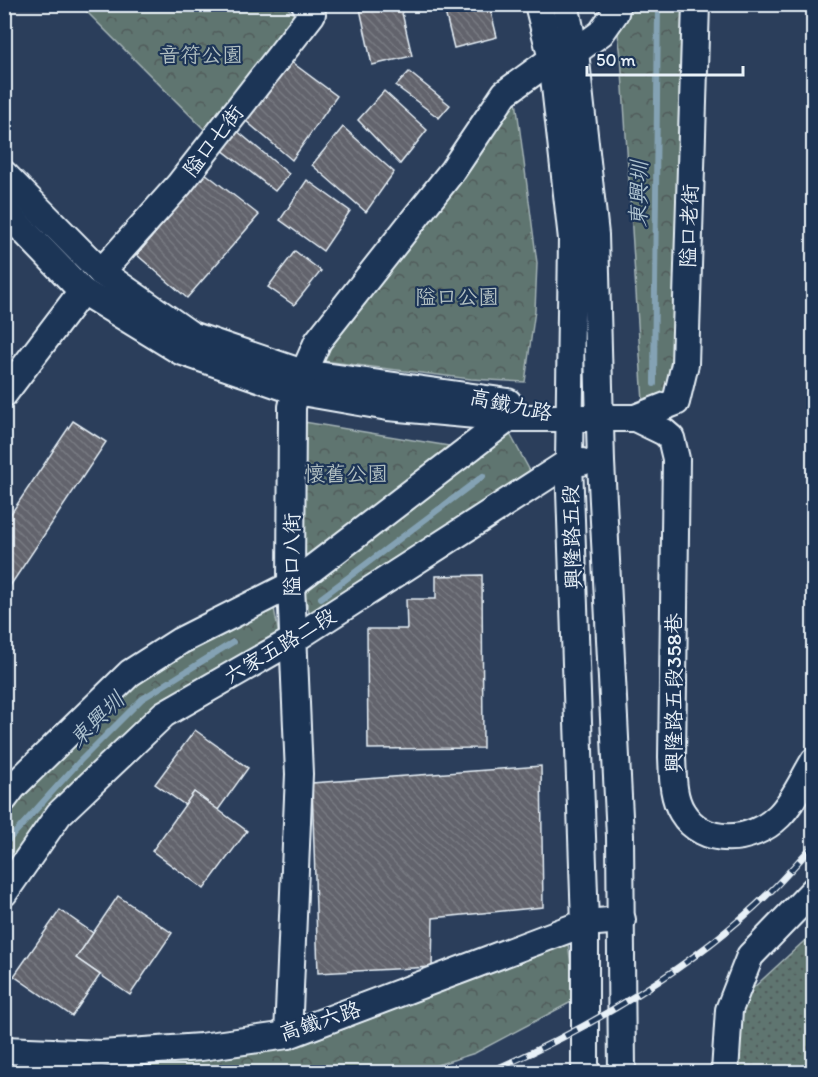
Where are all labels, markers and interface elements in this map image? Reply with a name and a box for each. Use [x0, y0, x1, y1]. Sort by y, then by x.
scale bar [587, 39, 743, 77]
park label: 音符公園 [159, 42, 243, 67]
text: 50 m [596, 49, 636, 71]
street label: 隘口七街 [177, 100, 248, 181]
water label: 東興圳 [624, 159, 653, 227]
street label: 隘口老街 [675, 184, 702, 268]
park label: 隘口公園 [415, 284, 499, 309]
street label: 高鐵九路 [467, 384, 555, 425]
park label: 懷舊公園 [304, 461, 388, 486]
street label: 興隆路五段 [557, 484, 586, 590]
street label: 隘口八街 [279, 513, 304, 597]
street label: 六家五路二段 [219, 602, 340, 689]
street label: 興隆路五段358巷 [661, 613, 686, 773]
water label: 東興圳 [63, 685, 131, 752]
street label: 高鐵六路 [276, 996, 364, 1045]

